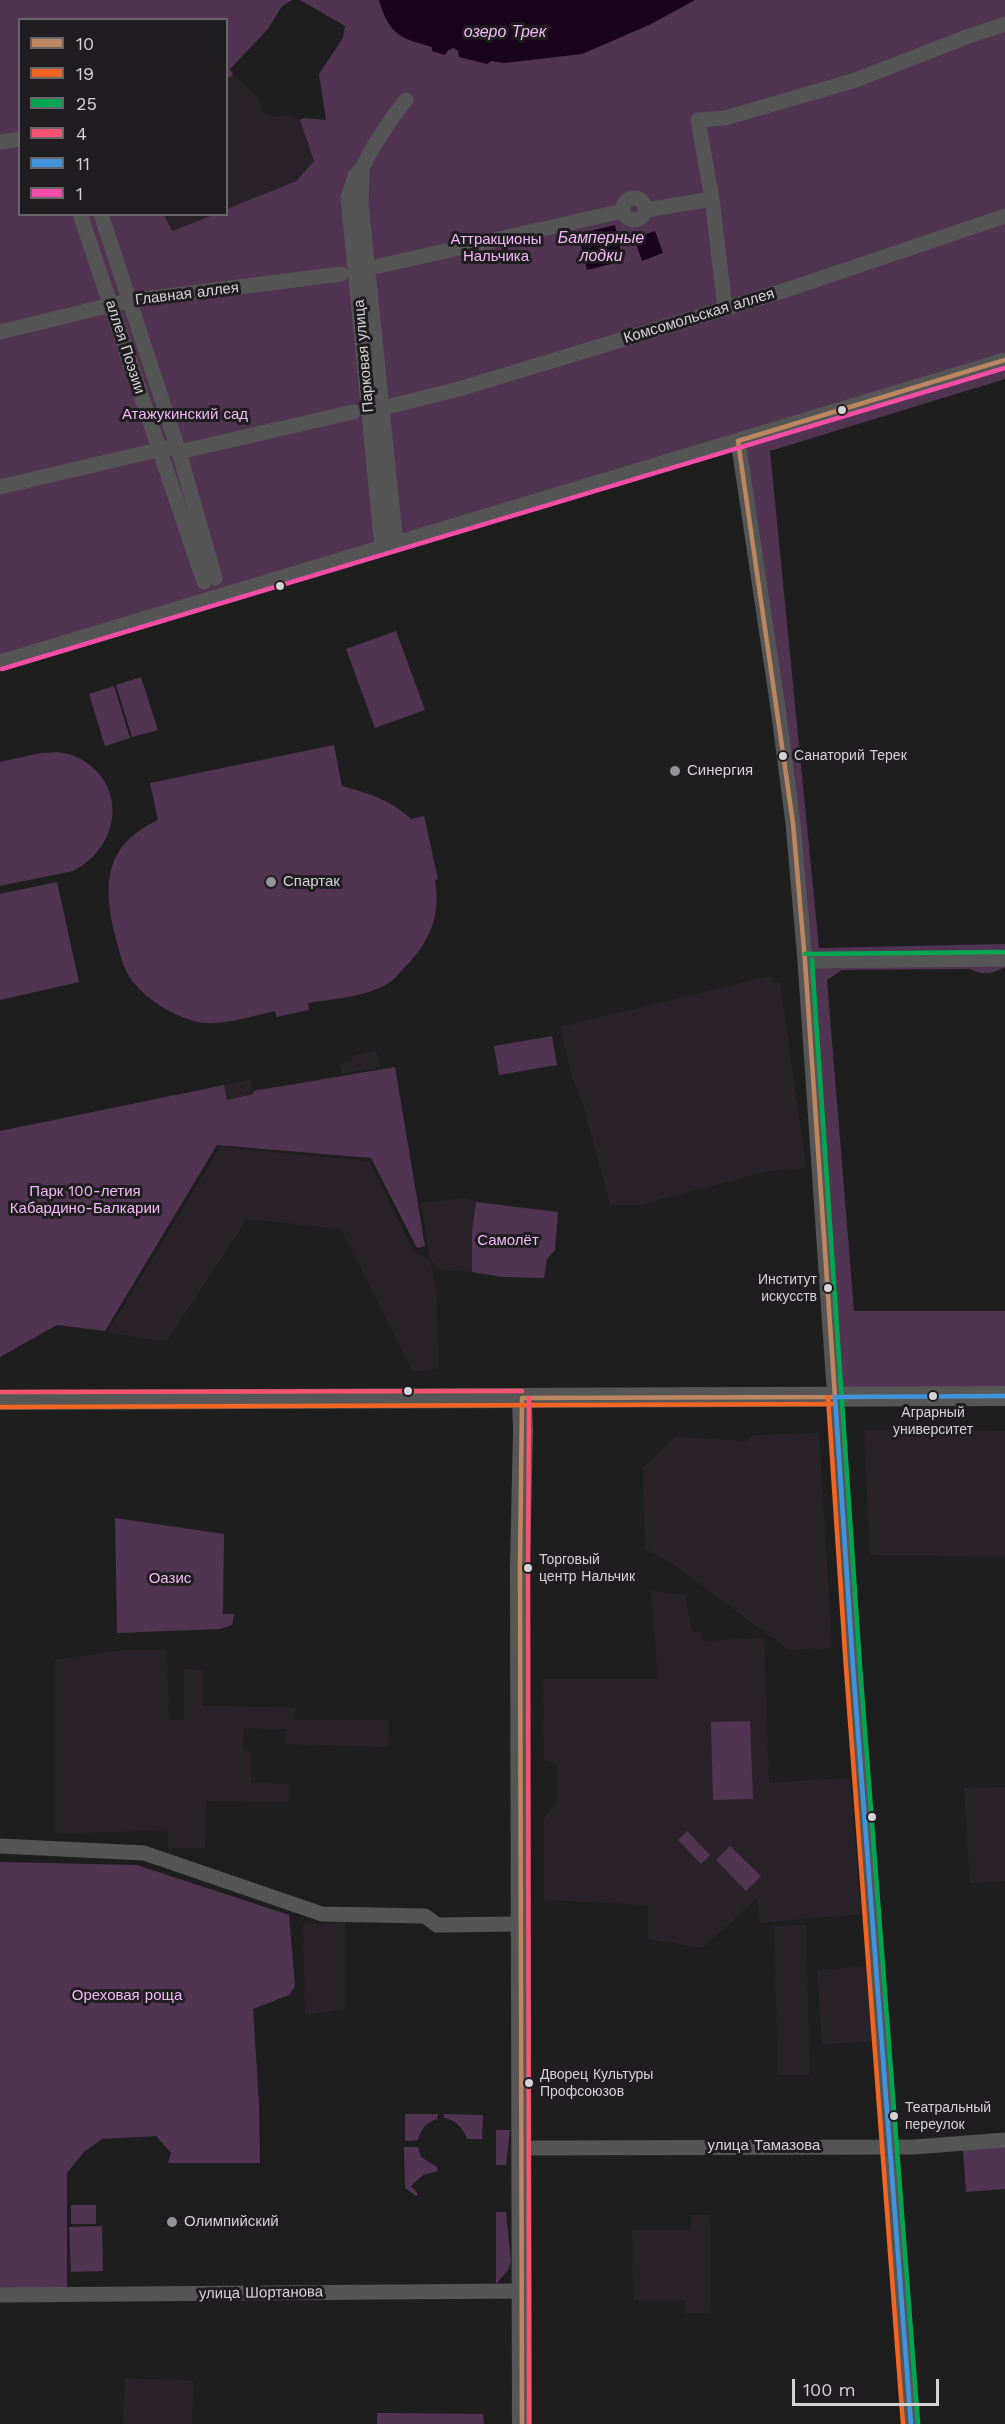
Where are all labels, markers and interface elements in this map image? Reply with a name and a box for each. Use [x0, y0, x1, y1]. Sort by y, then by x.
legend [18, 18, 228, 216]
water label: озеро Трек [464, 22, 546, 42]
text: 10 [76, 33, 94, 54]
text: 19 [76, 63, 94, 84]
text: 25 [76, 93, 97, 114]
text: 4 [76, 123, 87, 144]
text: 11 [76, 153, 90, 174]
text: 1 [76, 183, 83, 204]
water label: Бамперные лодки [558, 228, 644, 266]
park label: Аттракционы Нальчика [450, 231, 542, 266]
street label: Главная аллея [134, 279, 240, 309]
street label: Комсомольская аллея [621, 285, 777, 347]
street label: аллея Поэзии [101, 298, 149, 396]
street label: Парковая улица [350, 299, 378, 413]
unlabelled marker [836, 404, 848, 416]
park label: Атажукинский сад [122, 406, 248, 424]
unlabelled marker [274, 580, 286, 592]
place label: Санаторий Терек [794, 748, 907, 764]
marker: Санаторий Терек [777, 750, 789, 762]
place label: Синергия [687, 762, 753, 780]
marker: Синергия [668, 764, 682, 778]
place label: Спартак [283, 873, 340, 891]
marker: Спартак [264, 875, 278, 889]
park label: Парк 100-летия Кабардино-Балкарии [10, 1183, 160, 1218]
park label: Самолёт [477, 1232, 539, 1250]
place label: Институт искусств [758, 1272, 817, 1304]
marker: Институт искусств [822, 1282, 834, 1294]
unlabelled marker [402, 1385, 414, 1397]
marker: Аграрный университет [927, 1390, 939, 1402]
place label: Аграрный университет [893, 1405, 973, 1438]
place label: Торговый центр Нальчик [539, 1552, 635, 1584]
marker: Торговый центр Нальчик [522, 1562, 534, 1574]
park label: Оазис [149, 1570, 191, 1588]
unlabelled marker [866, 1811, 878, 1823]
park label: Ореховая роща [72, 1987, 182, 2005]
place label: Дворец Культуры Профсоюзов [540, 2067, 653, 2100]
marker: Дворец Культуры Профсоюзов [523, 2077, 535, 2089]
place label: Театральный переулок [905, 2100, 991, 2132]
marker: Театральный переулок [888, 2110, 900, 2122]
street label: улица Тамазова [708, 2137, 820, 2155]
place label: Олимпийский [184, 2213, 279, 2231]
marker: Олимпийский [165, 2215, 179, 2229]
street label: улица Шортанова [199, 2283, 323, 2303]
scale bar [795, 2367, 942, 2405]
text: 100 m [803, 2379, 856, 2400]

